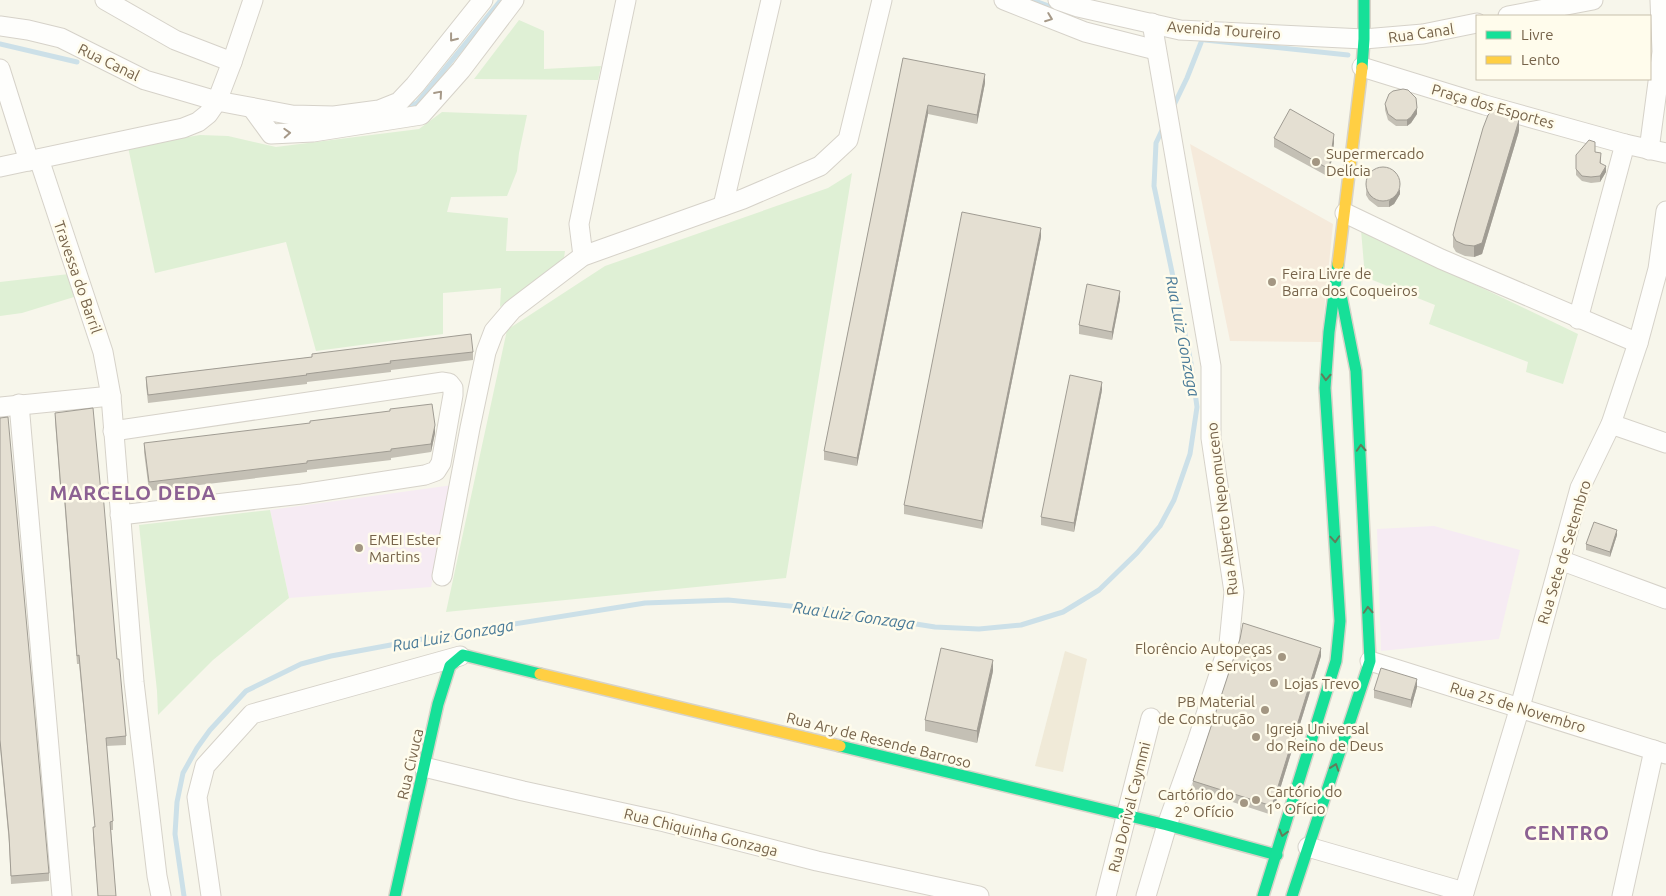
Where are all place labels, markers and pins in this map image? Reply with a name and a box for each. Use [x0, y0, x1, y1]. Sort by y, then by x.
place label: Supermercado Delícia [1326, 145, 1424, 179]
marker: Supermercado Delícia [1310, 156, 1322, 168]
place label: Feira Livre de Barra dos Coqueiros [1282, 265, 1417, 299]
marker: Feira Livre de Barra dos Coqueiros [1266, 276, 1278, 288]
place label: EMEI Ester Martins [369, 531, 441, 565]
marker: EMEI Ester Martins [353, 542, 365, 554]
place label: Florêncio Autopeças e Serviços [1135, 640, 1272, 674]
marker: Florêncio Autopeças e Serviços [1276, 651, 1288, 663]
place label: Lojas Trevo [1284, 675, 1360, 692]
marker: Lojas Trevo [1268, 677, 1280, 689]
place label: PB Material de Construção [1158, 693, 1255, 727]
marker: PB Material de Construção [1259, 704, 1271, 716]
place label: Igreja Universal do Reino de Deus [1266, 720, 1383, 754]
marker: Igreja Universal do Reino de Deus [1250, 731, 1262, 743]
place label: Cartório do 1º Ofício [1266, 783, 1342, 817]
place label: Cartório do 2º Ofício [1158, 786, 1234, 820]
marker: Cartório do 1º Ofício [1250, 794, 1262, 806]
marker: Cartório do 2º Ofício [1238, 797, 1250, 809]

